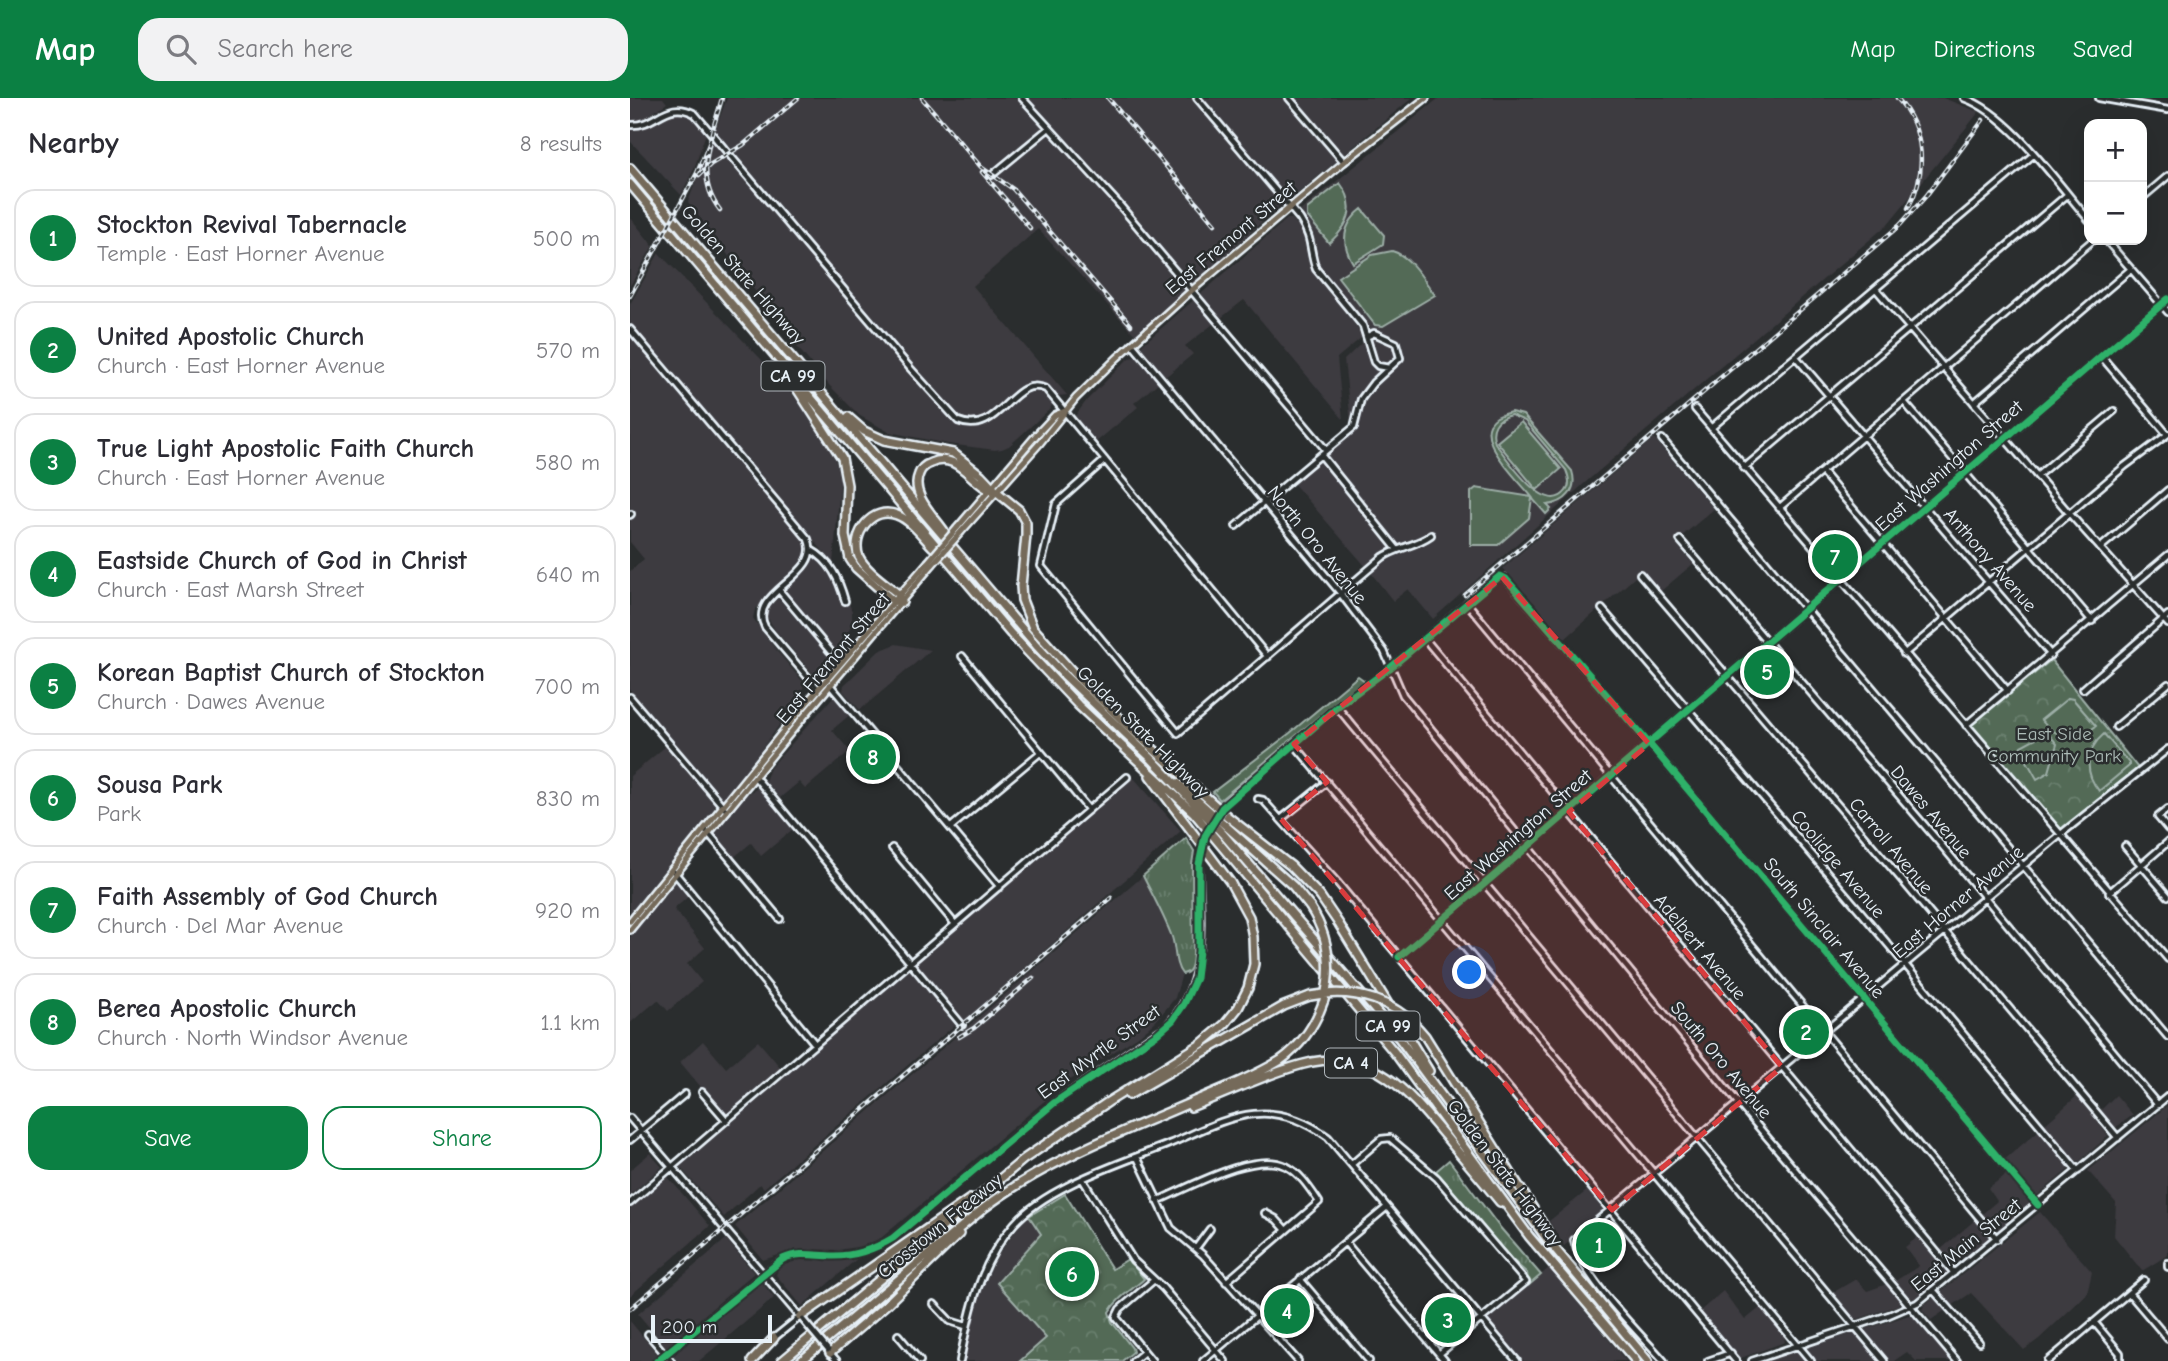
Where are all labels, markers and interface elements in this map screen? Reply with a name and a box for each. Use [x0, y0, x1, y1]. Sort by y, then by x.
search box [138, 18, 628, 81]
text: Map [35, 30, 96, 68]
icon: search [162, 30, 200, 68]
text: Search here [218, 34, 353, 64]
text: Map [1850, 35, 1896, 63]
text: Directions [1934, 35, 2035, 63]
text: Saved [2073, 35, 2133, 63]
map controls [2084, 119, 2147, 245]
button: + [2084, 119, 2147, 182]
text: Nearby [28, 126, 119, 161]
text: 8 results [520, 130, 602, 157]
street label: East Fremont Street [1161, 176, 1301, 299]
button: − [2084, 182, 2147, 245]
street label: Golden State Highway [676, 201, 810, 350]
text: Stockton Revival Tabernacle [97, 210, 407, 240]
text: 1 [48, 225, 58, 252]
text: 500 m [533, 225, 600, 252]
text: Temple · East Horner Avenue [97, 240, 384, 267]
text: United Apostolic Church [97, 322, 364, 352]
text: 2 [47, 337, 59, 364]
text: 570 m [536, 337, 600, 364]
text: Church · East Horner Avenue [97, 352, 385, 379]
road number: CA 99 [762, 362, 824, 390]
street label: East Washington Street [1871, 396, 2028, 536]
text: True Light Apostolic Faith Church [97, 434, 474, 464]
text: 3 [47, 449, 59, 476]
text: 580 m [535, 449, 600, 476]
text: Church · East Horner Avenue [97, 464, 385, 491]
street label: North Oro Avenue [1263, 481, 1371, 609]
street label: Anthony Avenue [1939, 504, 2041, 616]
pin: 7 [1812, 531, 1858, 583]
text: Eastside Church of God in Christ [97, 546, 467, 576]
text: 4 [48, 561, 58, 588]
text: 640 m [536, 561, 600, 588]
text: Church · East Marsh Street [97, 576, 363, 603]
street label: East Fremont Street [772, 588, 895, 728]
pin: 5 [1744, 646, 1790, 698]
text: Korean Baptist Church of Stockton [97, 658, 485, 688]
street label: Golden State Highway [1072, 661, 1214, 803]
text: 5 [47, 673, 59, 700]
text: 700 m [534, 673, 600, 700]
text: Church · Dawes Avenue [97, 688, 325, 715]
park label: East Side Community Park [1987, 723, 2122, 767]
pin: 8 [850, 731, 896, 783]
street label: Dawes Avenue [1886, 761, 1976, 863]
street label: East Washington Street [1440, 765, 1597, 905]
text: Sousa Park [97, 770, 222, 800]
text: 6 [47, 785, 59, 812]
text: 830 m [536, 785, 600, 812]
street label: Carroll Avenue [1844, 793, 1938, 899]
text: Park [97, 800, 141, 827]
street label: Coolidge Avenue [1786, 806, 1890, 922]
street label: East Horner Avenue [1888, 841, 2028, 963]
street label: South Sinclair Avenue [1759, 853, 1889, 1003]
text: Faith Assembly of God Church [97, 882, 438, 912]
street label: Adelbert Avenue [1649, 890, 1751, 1004]
text: 7 [48, 897, 58, 924]
text: 920 m [535, 897, 600, 924]
text: Church · Del Mar Avenue [97, 912, 343, 939]
your location [1452, 955, 1486, 989]
text: Berea Apostolic Church [97, 994, 357, 1024]
street label: South Oro Avenue [1666, 997, 1776, 1123]
street label: East Myrtle Street [1033, 1000, 1165, 1104]
pin: 2 [1783, 1006, 1829, 1058]
text: 8 [47, 1009, 59, 1036]
text: 1.1 km [540, 1009, 600, 1036]
road number: CA 99 [1356, 1012, 1420, 1041]
text: Church · North Windsor Avenue [97, 1024, 408, 1051]
road number: CA 4 [1325, 1048, 1377, 1078]
street label: Golden State Highway [1443, 1095, 1568, 1251]
button: Save [28, 1106, 308, 1170]
button: Share [322, 1106, 602, 1170]
street label: Crosstown Freeway [873, 1169, 1007, 1283]
street label: East Main Street [1906, 1193, 2026, 1296]
pin: 1 [1576, 1219, 1622, 1271]
pin: 6 [1049, 1248, 1095, 1300]
pin: 4 [1264, 1285, 1310, 1337]
pin: 3 [1425, 1294, 1471, 1346]
scale bar [651, 1312, 772, 1344]
text: 200 m [662, 1316, 717, 1338]

